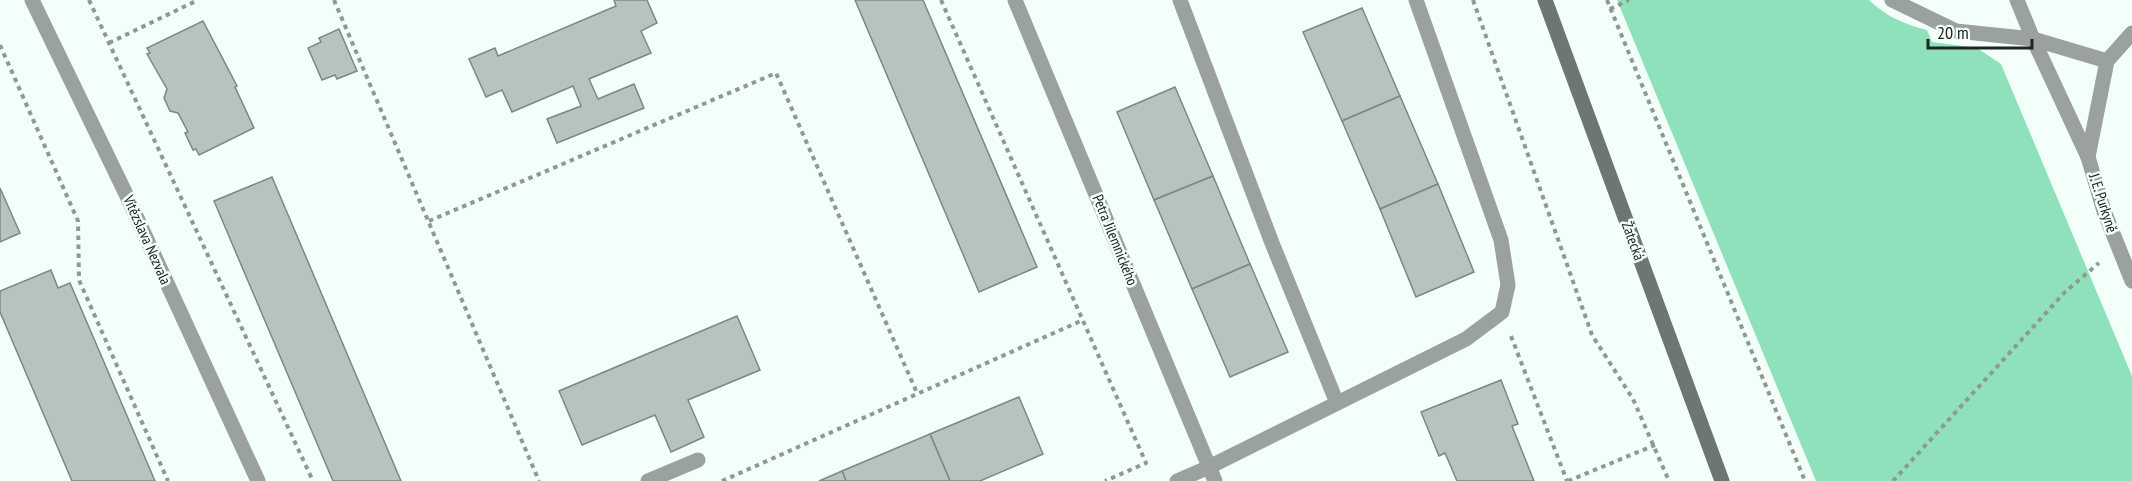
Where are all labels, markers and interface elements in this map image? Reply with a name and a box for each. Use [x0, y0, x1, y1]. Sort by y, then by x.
scale bar [1928, 12, 2032, 50]
text: 20 m [1937, 21, 1969, 44]
street label: J. E. Purkyně [2085, 170, 2122, 235]
street label: Vítězslava Nezvala [119, 191, 176, 287]
street label: Petra Jilemnického [1089, 192, 1142, 288]
street label: Žatecká [1618, 219, 1649, 263]

